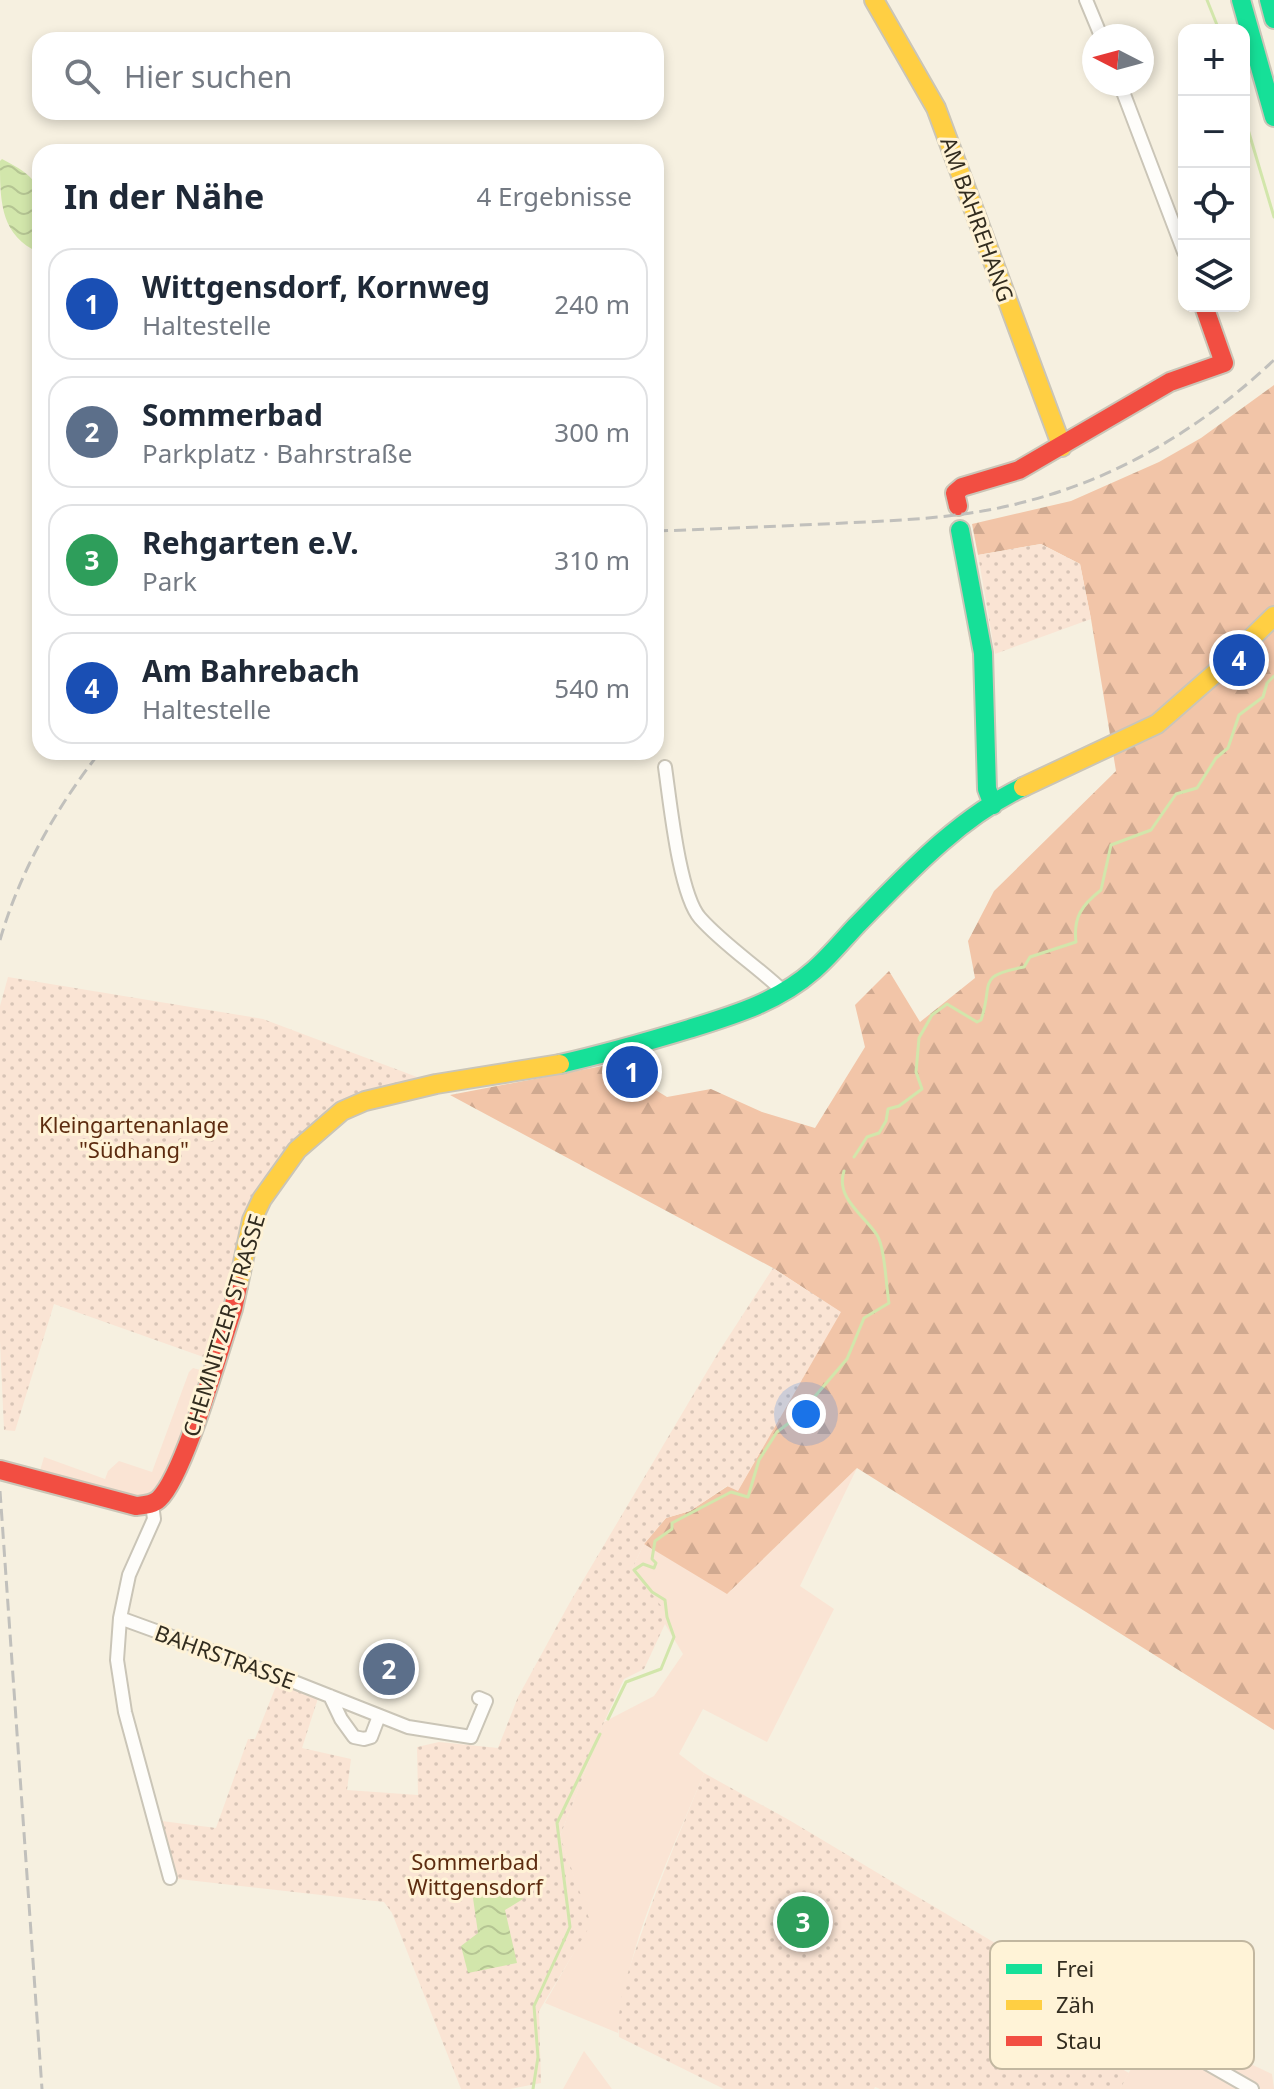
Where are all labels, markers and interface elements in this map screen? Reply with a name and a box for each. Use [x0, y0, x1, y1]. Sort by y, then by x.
north arrow [1082, 24, 1154, 96]
map controls [1178, 24, 1250, 312]
button: + [1178, 24, 1250, 96]
search box [32, 32, 664, 120]
icon: search [60, 54, 104, 98]
text: Hier suchen [124, 56, 292, 97]
button: − [1178, 96, 1250, 168]
street label: AM BAHREHANG [934, 132, 1022, 306]
button: locate [1178, 168, 1250, 240]
text: In der Nähe [64, 173, 264, 219]
text: 4 Ergebnisse [476, 178, 632, 214]
button: layers [1178, 240, 1250, 312]
text: Wittgensdorf, Kornweg [142, 266, 490, 307]
text: 1 [85, 286, 99, 322]
text: 240 m [554, 286, 630, 322]
text: Haltestelle [142, 307, 271, 343]
text: Sommerbad [142, 394, 323, 435]
text: 2 [85, 414, 99, 450]
text: 300 m [554, 414, 630, 450]
text: Parkplatz · Bahrstraße [142, 435, 412, 471]
text: Rehgarten e.V. [142, 522, 359, 563]
text: 3 [85, 542, 99, 578]
text: 310 m [554, 542, 630, 578]
text: Park [142, 563, 197, 599]
pin: 4 [1213, 630, 1265, 690]
text: Am Bahrebach [142, 650, 360, 691]
text: 4 [85, 670, 99, 706]
text: 540 m [554, 670, 630, 706]
text: Haltestelle [142, 691, 271, 727]
pin: 1 [606, 1042, 658, 1102]
park label: Kleingartenanlage "Südhang" [39, 1109, 229, 1164]
street label: CHEMNITZER STRASSE [175, 1210, 271, 1440]
your location [786, 1394, 826, 1434]
street label: BAHRSTRASSE [151, 1617, 299, 1695]
pin: 2 [363, 1639, 415, 1699]
park label: Sommerbad Wittgensdorf [407, 1846, 544, 1901]
pin: 3 [777, 1892, 829, 1952]
legend [990, 1941, 1254, 2069]
text: Frei [1056, 1953, 1094, 1983]
text: Zäh [1056, 1989, 1095, 2019]
text: Stau [1056, 2025, 1102, 2055]

